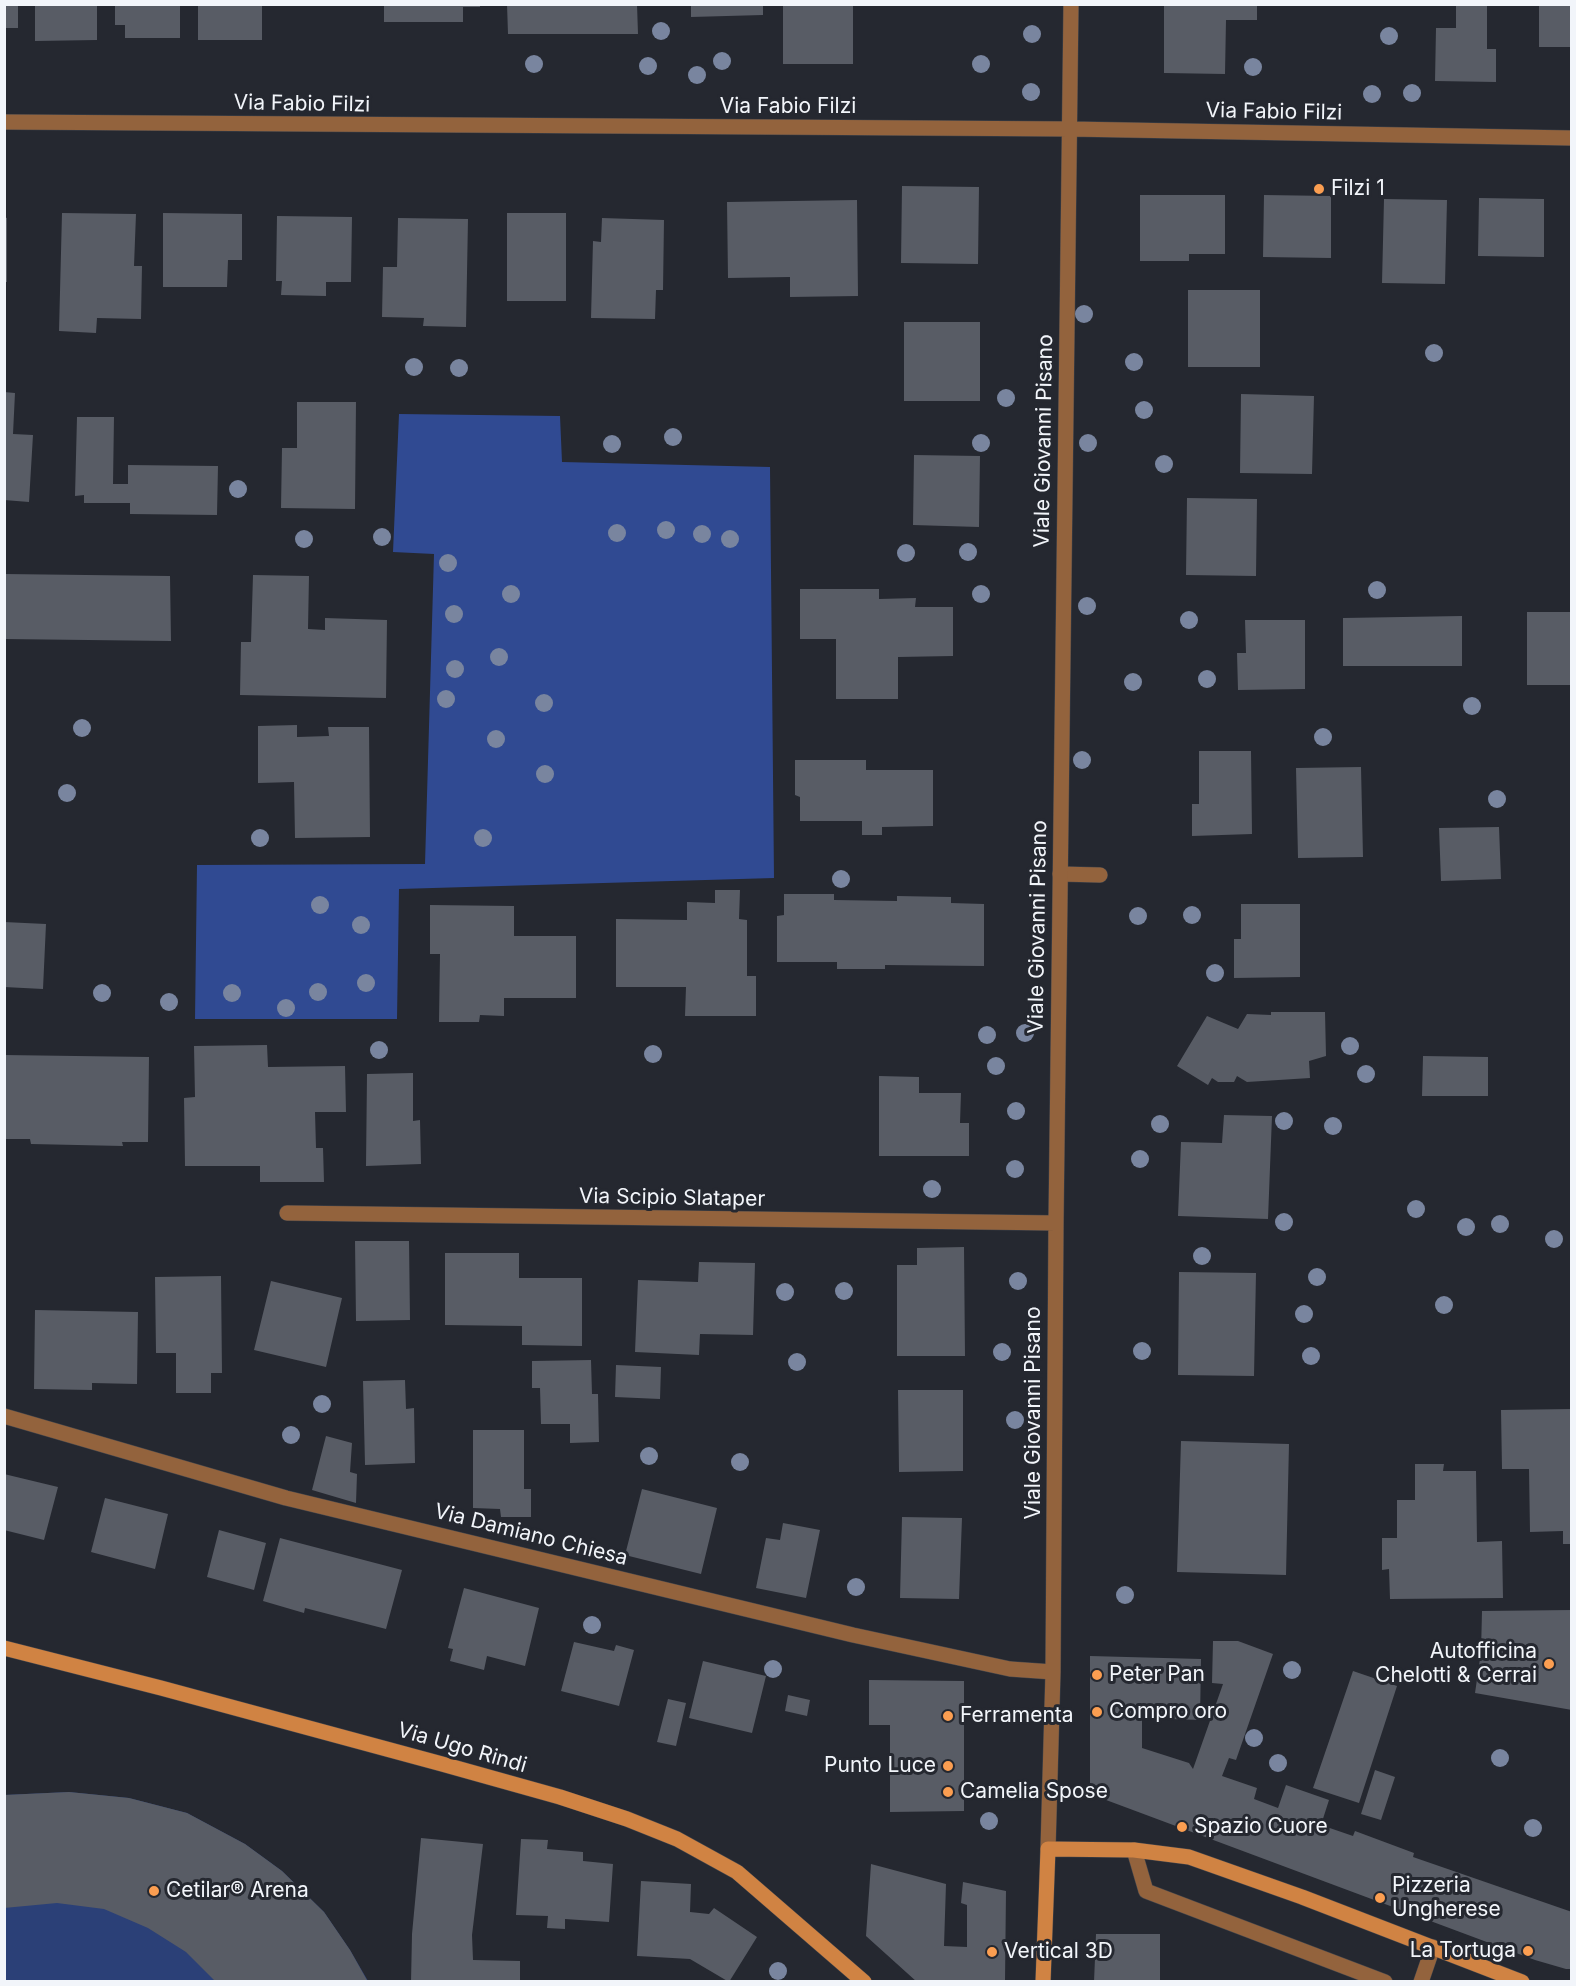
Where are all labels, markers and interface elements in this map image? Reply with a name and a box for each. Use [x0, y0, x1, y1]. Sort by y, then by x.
street label: Via Fabio Filzi [233, 90, 371, 118]
street label: Via Fabio Filzi [720, 94, 856, 120]
street label: Via Fabio Filzi [1205, 98, 1343, 126]
place label: Filzi 1 [1331, 176, 1385, 202]
marker: Filzi 1 [1312, 182, 1326, 196]
street label: Viale Giovanni Pisano [1030, 334, 1058, 548]
street label: Viale Giovanni Pisano [1024, 820, 1052, 1034]
street label: Via Scipio Slataper [579, 1184, 765, 1212]
street label: Viale Giovanni Pisano [1021, 1306, 1047, 1520]
street label: Via Damiano Chiesa [432, 1499, 630, 1571]
place label: Autofficina Chelotti & Cerrai [1375, 1639, 1537, 1689]
marker: Autofficina Chelotti & Cerrai [1542, 1657, 1556, 1671]
place label: Peter Pan [1109, 1662, 1205, 1688]
marker: Peter Pan [1090, 1668, 1104, 1682]
place label: Compro oro [1109, 1699, 1227, 1725]
place label: Ferramenta [960, 1703, 1074, 1729]
marker: Compro oro [1090, 1705, 1104, 1719]
marker: Ferramenta [941, 1709, 955, 1723]
street label: Via Ugo Rindi [394, 1718, 530, 1778]
place label: Punto Luce [824, 1753, 936, 1779]
marker: Punto Luce [941, 1759, 955, 1773]
place label: Camelia Spose [960, 1779, 1108, 1805]
marker: Camelia Spose [941, 1785, 955, 1799]
place label: Spazio Cuore [1194, 1814, 1328, 1840]
marker: Spazio Cuore [1175, 1820, 1189, 1834]
place label: Pizzeria Ungherese [1392, 1873, 1501, 1923]
place label: Cetilar® Arena [166, 1878, 309, 1904]
marker: Cetilar® Arena [147, 1884, 161, 1898]
marker: Pizzeria Ungherese [1373, 1891, 1387, 1905]
place label: La Tortuga [1410, 1938, 1516, 1964]
place label: Vertical 3D [1004, 1939, 1113, 1965]
marker: La Tortuga [1521, 1944, 1535, 1958]
marker: Vertical 3D [985, 1945, 999, 1959]

